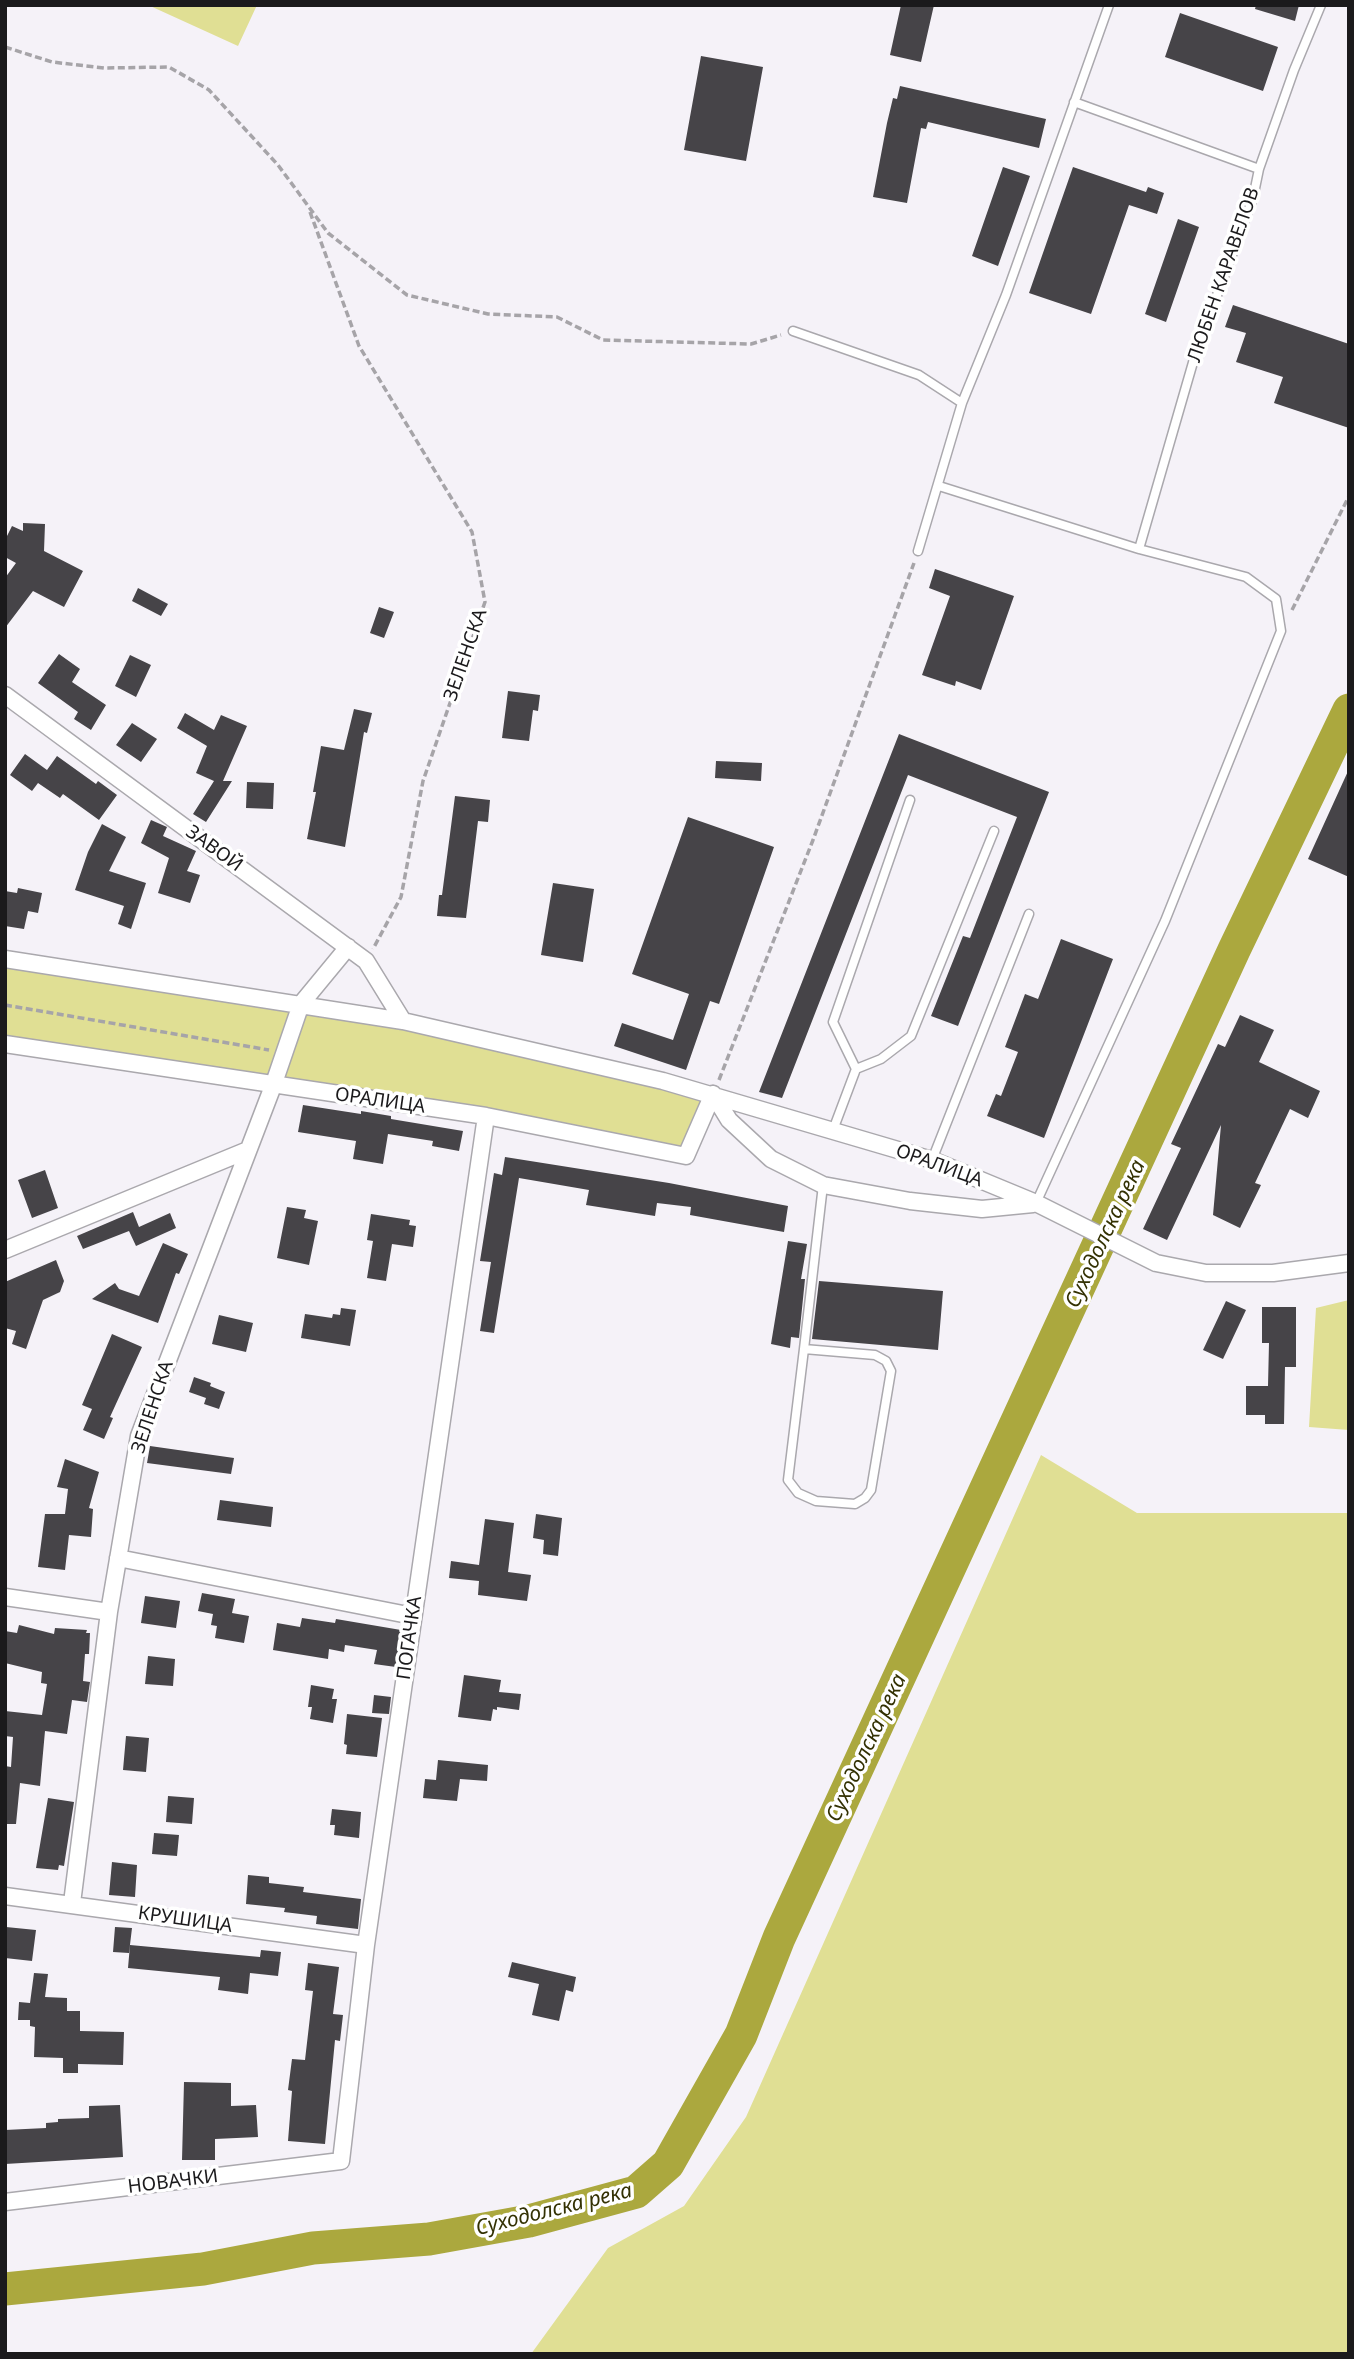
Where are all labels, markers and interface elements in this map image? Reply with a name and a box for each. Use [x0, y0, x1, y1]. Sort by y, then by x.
street label: ЛЮБЕН КАРАВЕЛОВ [1183, 185, 1265, 365]
street label: ЗЕЛЕНСКА [440, 606, 492, 704]
street label: ЗАВОЙ [181, 821, 247, 877]
street label: ОРАЛИЦА [333, 1083, 427, 1119]
street label: ОРАЛИЦА [892, 1140, 986, 1192]
water label: Суходолска река [1061, 1156, 1151, 1312]
street label: ЗЕЛЕНСКА [127, 1358, 179, 1456]
street label: ПОГАЧКА [393, 1595, 427, 1681]
water label: Суходолска река [822, 1670, 912, 1826]
street label: КРУШИЦА [136, 1902, 234, 1938]
street label: НОВАЧКИ [126, 2165, 220, 2199]
water label: Суходолска река [473, 2178, 635, 2242]

